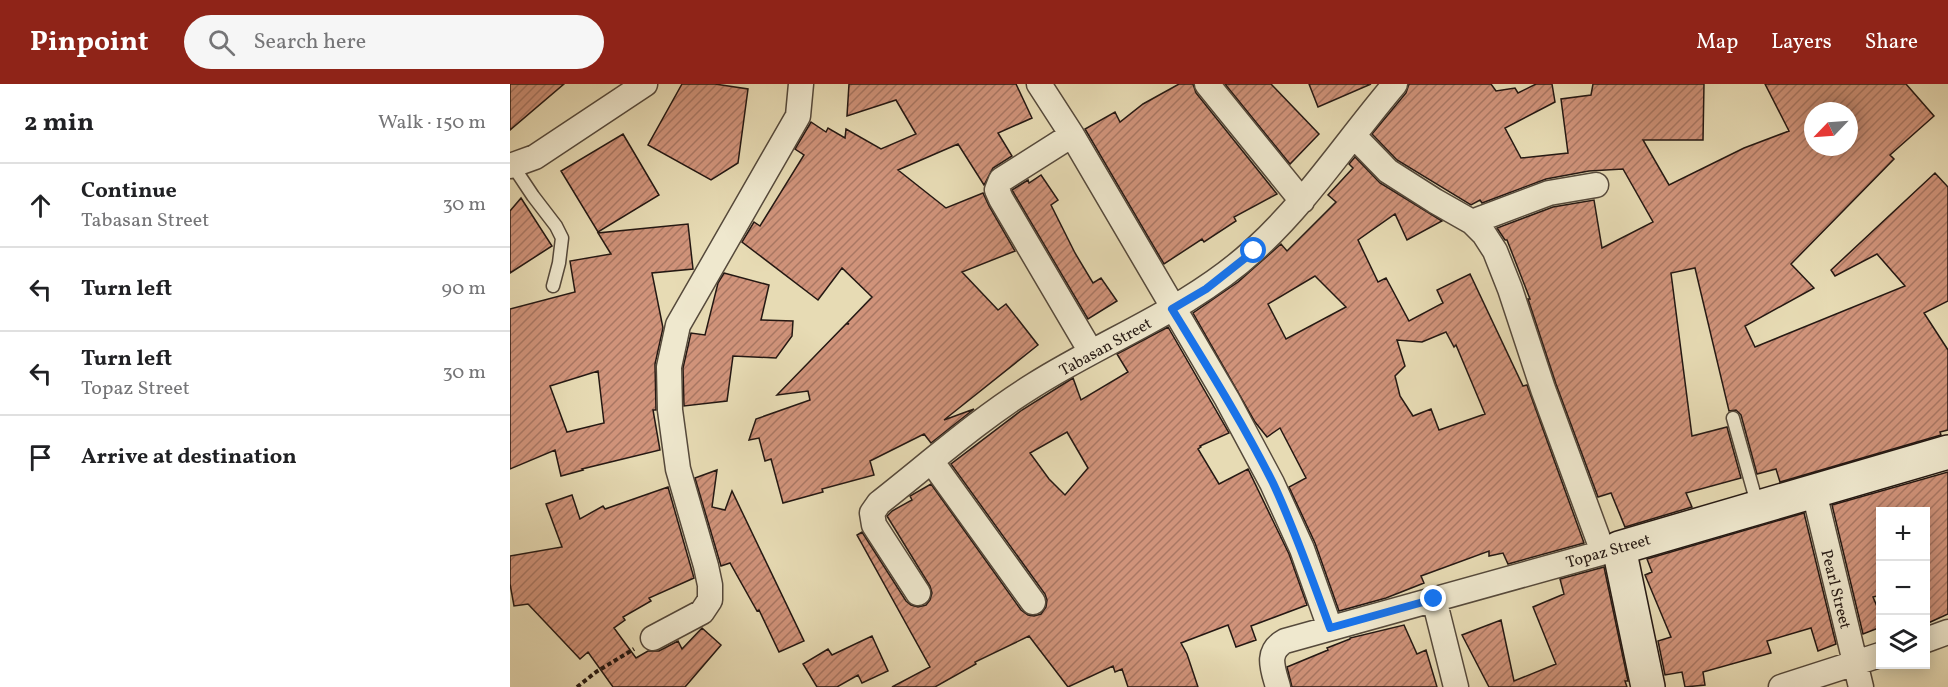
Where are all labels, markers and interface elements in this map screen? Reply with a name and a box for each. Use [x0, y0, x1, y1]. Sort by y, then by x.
search box [184, 15, 604, 69]
text: Pinpoint [30, 23, 148, 62]
icon: search [205, 26, 238, 59]
text: Search here [253, 27, 366, 58]
text: Map [1696, 28, 1738, 57]
text: Layers [1771, 28, 1832, 57]
text: Share [1865, 28, 1918, 57]
north arrow [1804, 102, 1858, 156]
text: 2 min [24, 105, 94, 141]
text: Walk · 150 m [378, 109, 486, 137]
text: Continue [81, 176, 177, 207]
icon: ahead [24, 189, 57, 222]
text: 30 m [442, 191, 486, 219]
text: Tabasan Street [81, 207, 209, 235]
route start [1240, 237, 1266, 263]
icon: left [24, 273, 57, 306]
text: Turn left [81, 274, 172, 305]
text: 90 m [442, 275, 486, 303]
street label: Tabasan Street [1056, 313, 1157, 382]
text: Turn left [81, 344, 172, 375]
icon: left [24, 357, 57, 390]
text: 30 m [442, 359, 486, 387]
text: Topaz Street [81, 375, 190, 403]
icon: arrive [24, 441, 57, 474]
text: Arrive at destination [81, 442, 297, 473]
map controls [1876, 507, 1930, 669]
button: + [1876, 507, 1930, 561]
street label: Topaz Street [1564, 529, 1654, 574]
street label: Pearl Street [1815, 547, 1856, 632]
button: − [1876, 561, 1930, 615]
route end [1420, 585, 1446, 611]
button: layers [1876, 615, 1930, 669]

